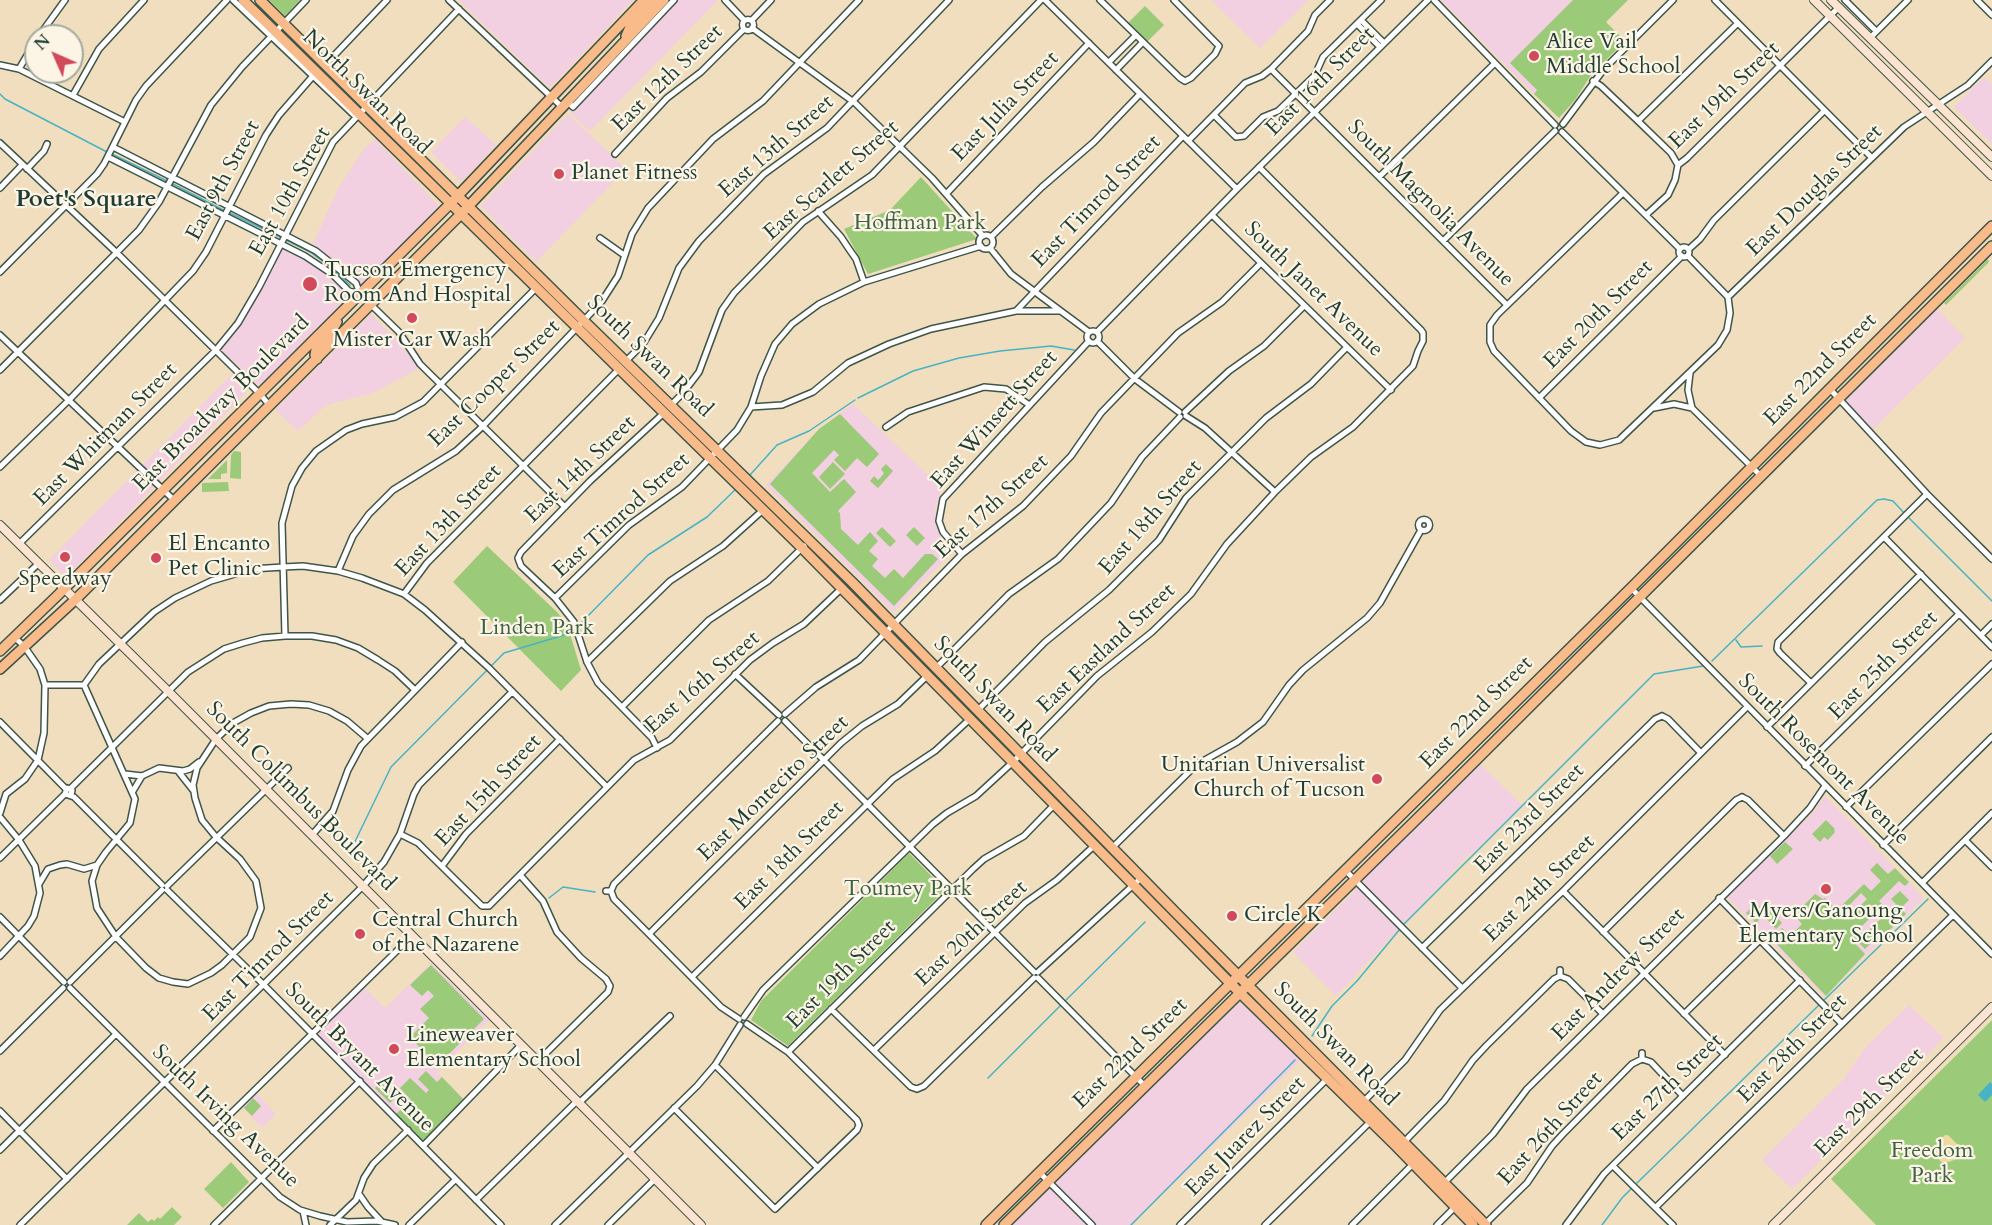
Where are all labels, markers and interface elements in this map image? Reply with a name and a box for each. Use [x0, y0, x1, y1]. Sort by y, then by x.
street label: East 12th Street [607, 20, 729, 138]
street label: East 16th Street [1261, 22, 1381, 142]
north arrow [24, 24, 84, 84]
street label: North Swan Road [296, 25, 436, 161]
text: N [30, 30, 55, 55]
place label: Alice Vail Middle School [1546, 30, 1680, 82]
street label: East 19th Street [1664, 37, 1786, 155]
street label: East Julia Street [947, 46, 1065, 168]
marker: Alice Vail Middle School [1527, 49, 1541, 63]
street label: East 13th Street [714, 90, 840, 204]
street label: East Scarlett Street [759, 115, 905, 247]
street label: South Magnolia Avenue [1341, 115, 1519, 293]
street label: East 9th Street [181, 116, 267, 246]
street label: East Douglas Street [1742, 119, 1888, 263]
street label: East 10th Street [245, 123, 337, 261]
street label: East Timrod Street [1027, 130, 1167, 274]
place label: Planet Fitness [571, 161, 697, 187]
marker: Planet Fitness [552, 167, 566, 181]
district label: Poet's Square [15, 186, 157, 214]
park label: Hoffman Park [854, 211, 986, 237]
street label: South Janet Avenue [1238, 217, 1388, 363]
street label: East 20th Street [1539, 255, 1659, 375]
place label: Tucson Emergency Room And Hospital [324, 258, 511, 310]
marker: Tucson Emergency Room And Hospital [301, 275, 319, 293]
street label: South Swan Road [581, 290, 717, 424]
street label: East 22nd Street [1759, 308, 1883, 432]
street label: East Broadway Boulevard [128, 310, 316, 498]
marker: Mister Car Wash [405, 311, 419, 325]
street label: East Cooper Street [424, 315, 566, 453]
place label: Mister Car Wash [333, 328, 491, 354]
street label: East Winsett Street [926, 346, 1064, 494]
street label: East Whitman Street [29, 358, 183, 512]
street label: East 14th Street [520, 411, 642, 529]
street label: East Timrod Street [548, 448, 696, 584]
street label: East 17th Street [930, 449, 1054, 565]
street label: East 18th Street [1094, 455, 1208, 581]
street label: East 13th Street [390, 459, 508, 583]
place label: El Encanto Pet Clinic [168, 532, 270, 584]
marker: Speedway [58, 550, 72, 564]
marker: El Encanto Pet Clinic [149, 551, 163, 565]
place label: Speedway [18, 567, 112, 593]
street label: East Eastland Street [1033, 578, 1181, 720]
street label: East 25th Street [1824, 606, 1944, 726]
park label: Linden Park [480, 616, 594, 642]
street label: East 16th Street [640, 626, 766, 740]
street label: South Swan Road [927, 632, 1061, 768]
street label: East 22nd Street [1415, 651, 1539, 775]
street label: South Rosemont Avenue [1732, 669, 1914, 851]
street label: South Columbus Boulevard [200, 697, 400, 897]
street label: East Montecito Street [693, 710, 855, 868]
street label: East 15th Street [430, 729, 548, 853]
place label: Unitarian Universalist Church of Tucson [1161, 753, 1365, 804]
street label: East 23rd Street [1470, 759, 1590, 879]
marker: Unitarian Universalist Church of Tucson [1370, 772, 1384, 786]
street label: East 18th Street [730, 796, 850, 916]
street label: East 24th Street [1479, 830, 1601, 948]
street label: East 20th Street [910, 875, 1034, 993]
park label: Toumey Park [844, 877, 972, 903]
marker: Myers/Ganoung Elementary School [1819, 882, 1833, 896]
street label: East Timrod Street [198, 886, 340, 1028]
place label: Myers/Ganoung Elementary School [1739, 899, 1913, 950]
place label: Circle K [1244, 903, 1323, 929]
street label: East Andrew Street [1547, 903, 1691, 1047]
place label: Central Church of the Nazarene [372, 908, 520, 960]
marker: Circle K [1225, 909, 1239, 923]
street label: East 19th Street [782, 915, 902, 1035]
marker: Central Church of the Nazarene [353, 927, 367, 941]
street label: South Swan Road [1267, 977, 1403, 1113]
street label: South Bryant Avenue [279, 978, 439, 1138]
street label: East 28th Street [1733, 989, 1853, 1109]
street label: East 22nd Street [1068, 993, 1194, 1115]
place label: Lineweaver Elementary School [406, 1023, 581, 1074]
street label: East 27th Street [1607, 1029, 1729, 1147]
street label: South Irving Avenue [146, 1040, 304, 1194]
marker: Lineweaver Elementary School [387, 1042, 401, 1056]
street label: East 29th Street [1810, 1043, 1930, 1163]
street label: East 26th Street [1493, 1067, 1609, 1191]
street label: East Juarez Street [1180, 1071, 1312, 1203]
park label: Freedom Park [1891, 1139, 1973, 1190]

